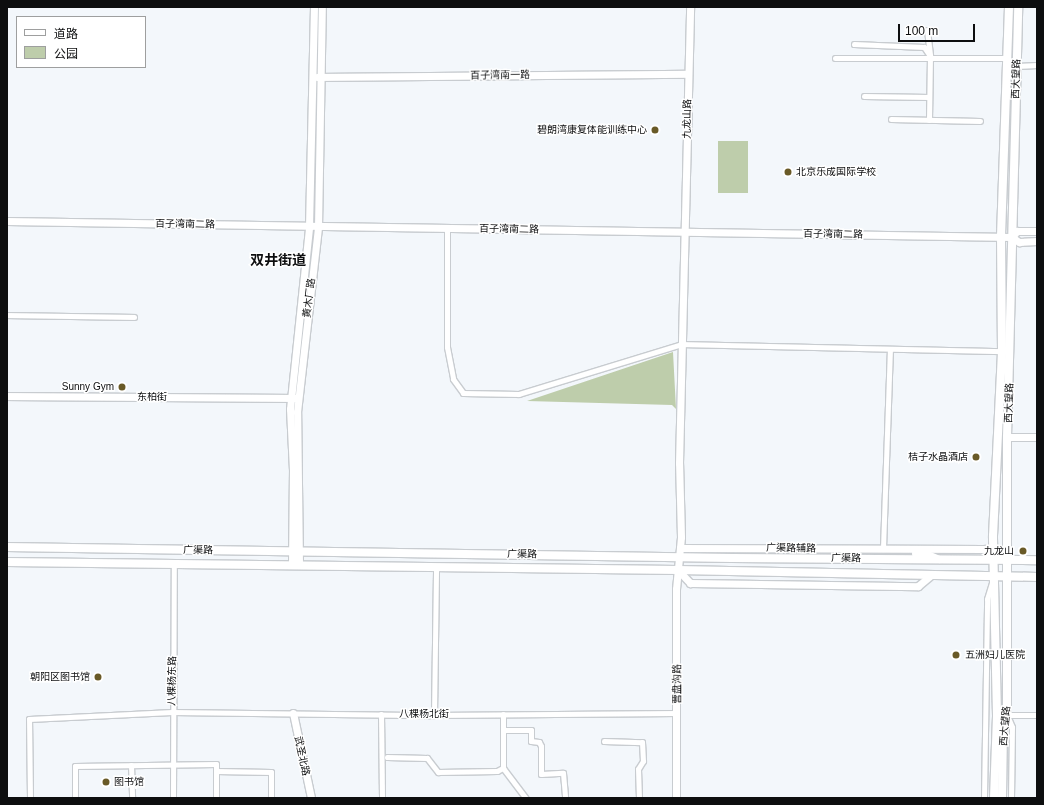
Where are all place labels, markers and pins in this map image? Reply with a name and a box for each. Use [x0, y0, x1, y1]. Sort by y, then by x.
place label: 碧朗湾康复体能训练中心 [537, 124, 647, 136]
marker: 碧朗湾康复体能训练中心 [650, 125, 660, 135]
place label: 北京乐成国际学校 [796, 166, 876, 178]
marker: 北京乐成国际学校 [783, 167, 793, 177]
place label: Sunny Gym [62, 381, 114, 393]
marker: Sunny Gym [117, 382, 127, 392]
place label: 桔子水晶酒店 [908, 451, 968, 463]
marker: 桔子水晶酒店 [971, 452, 981, 462]
place label: 九龙山 [984, 545, 1014, 557]
marker: 九龙山 [1017, 545, 1029, 557]
marker: 五洲妇儿医院 [950, 649, 962, 661]
place label: 五洲妇儿医院 [965, 649, 1025, 661]
place label: 朝阳区图书馆 [30, 671, 90, 683]
marker: 朝阳区图书馆 [93, 672, 103, 682]
place label: 图书馆 [114, 776, 144, 788]
marker: 图书馆 [101, 777, 111, 787]

